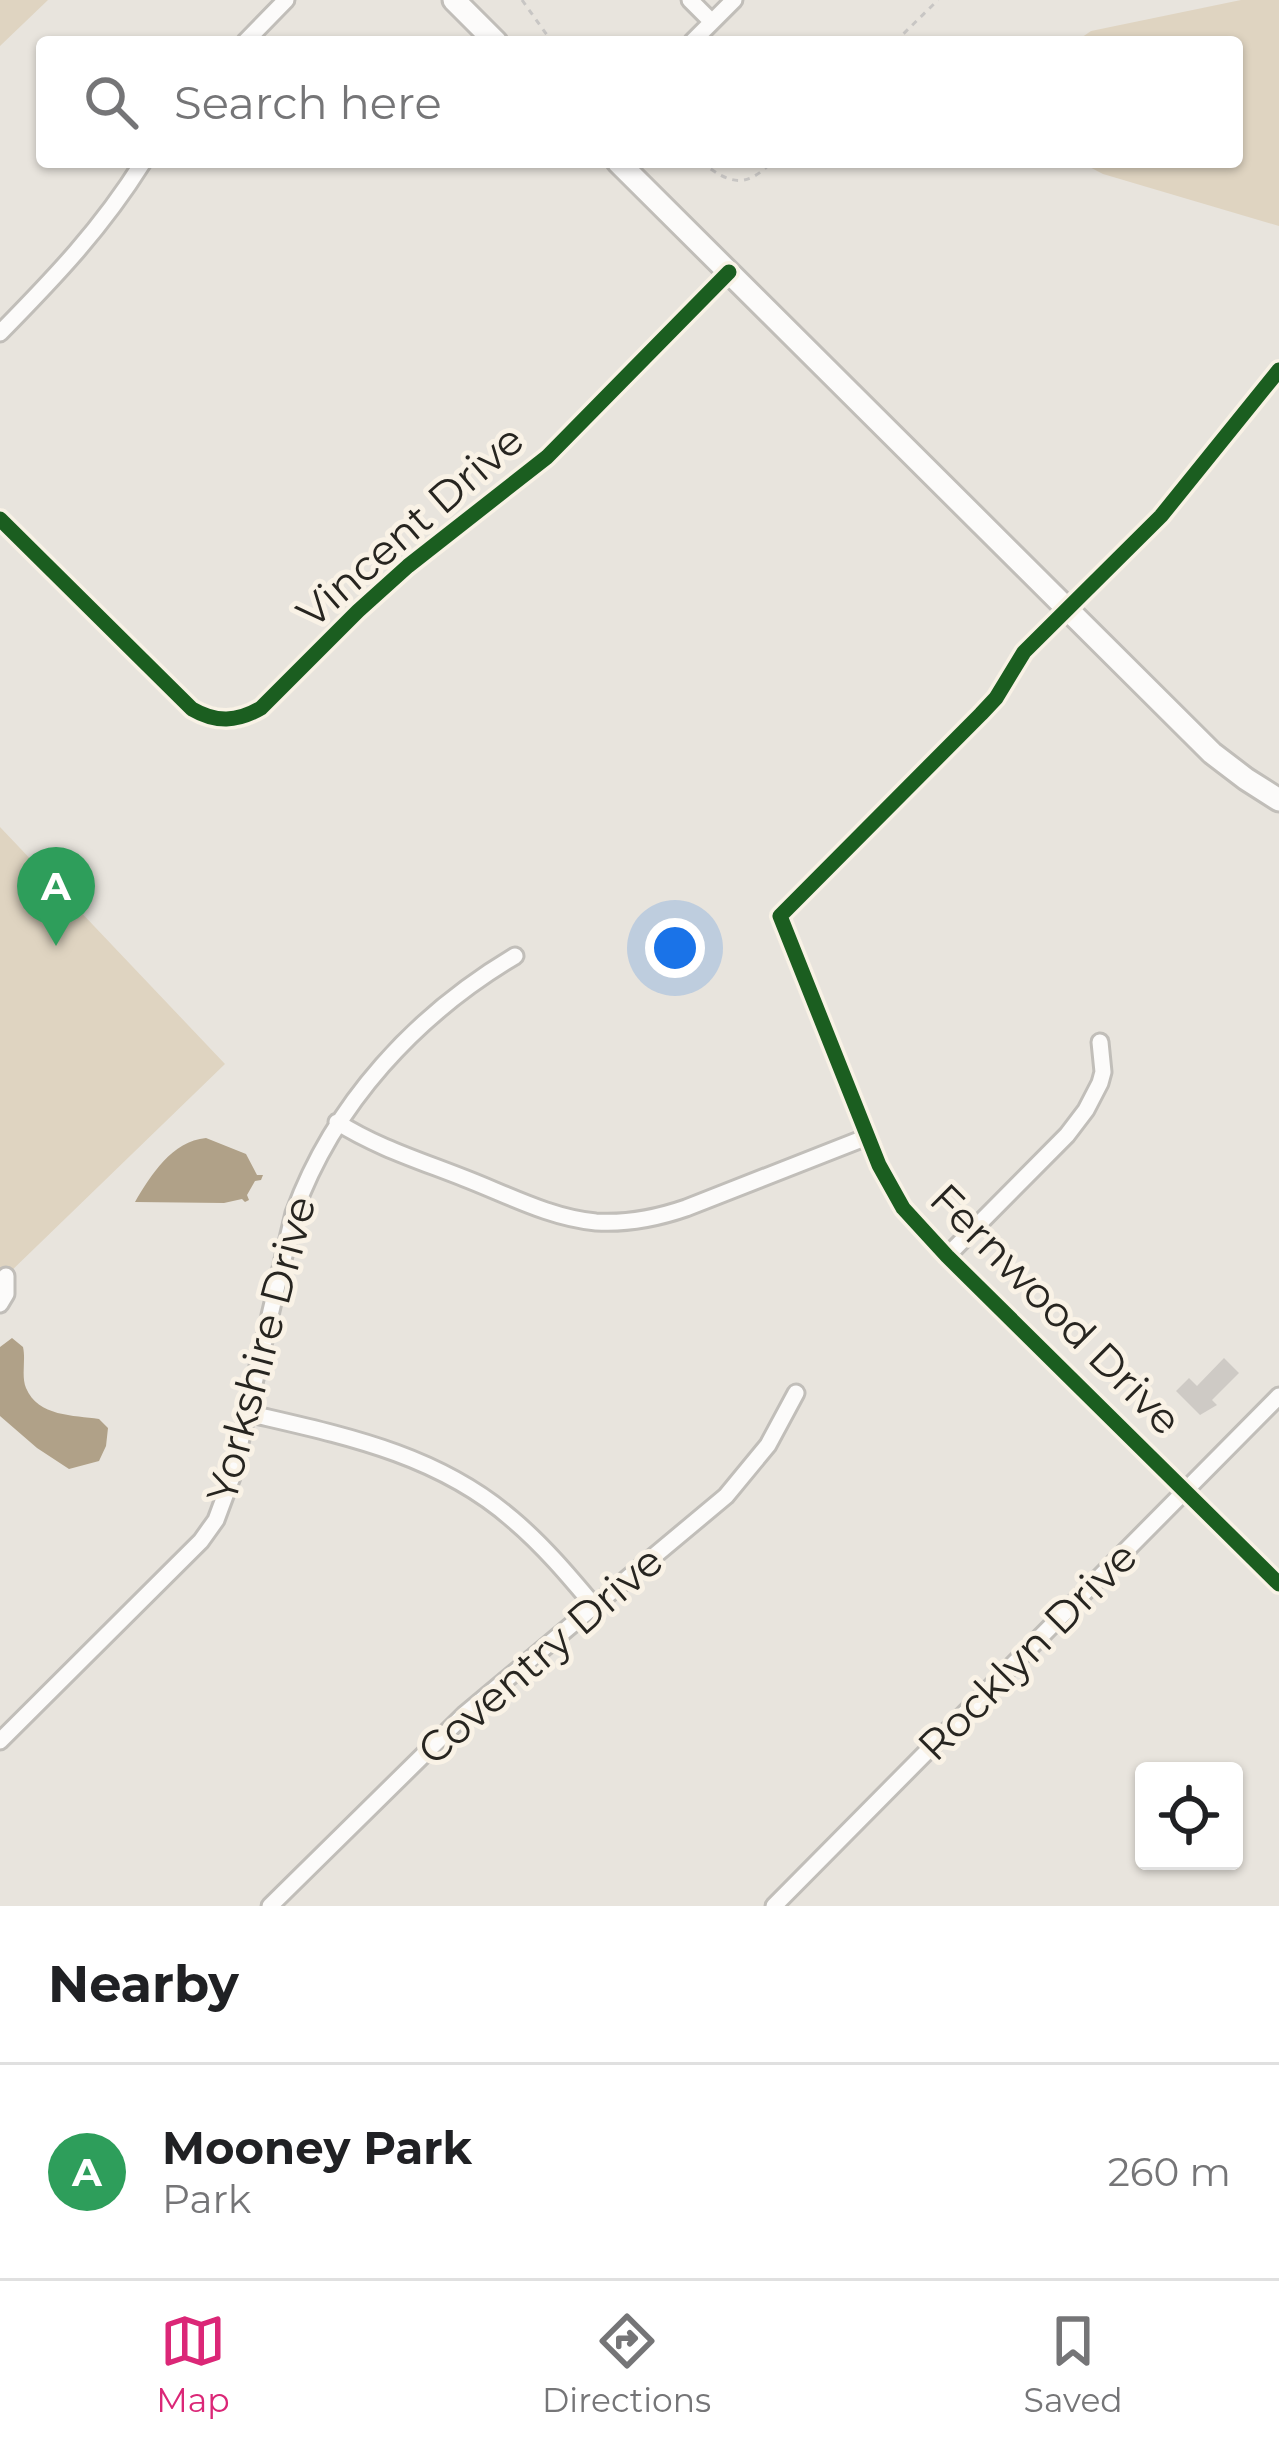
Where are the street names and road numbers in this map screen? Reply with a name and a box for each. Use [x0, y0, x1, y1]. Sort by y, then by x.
street label: Vincent Drive [286, 413, 534, 639]
street label: Fernwood Drive [919, 1172, 1193, 1446]
street label: Yorkshire Drive [195, 1190, 327, 1508]
street label: Rocklyn Drive [907, 1531, 1147, 1771]
street label: Coventry Drive [407, 1534, 673, 1776]

